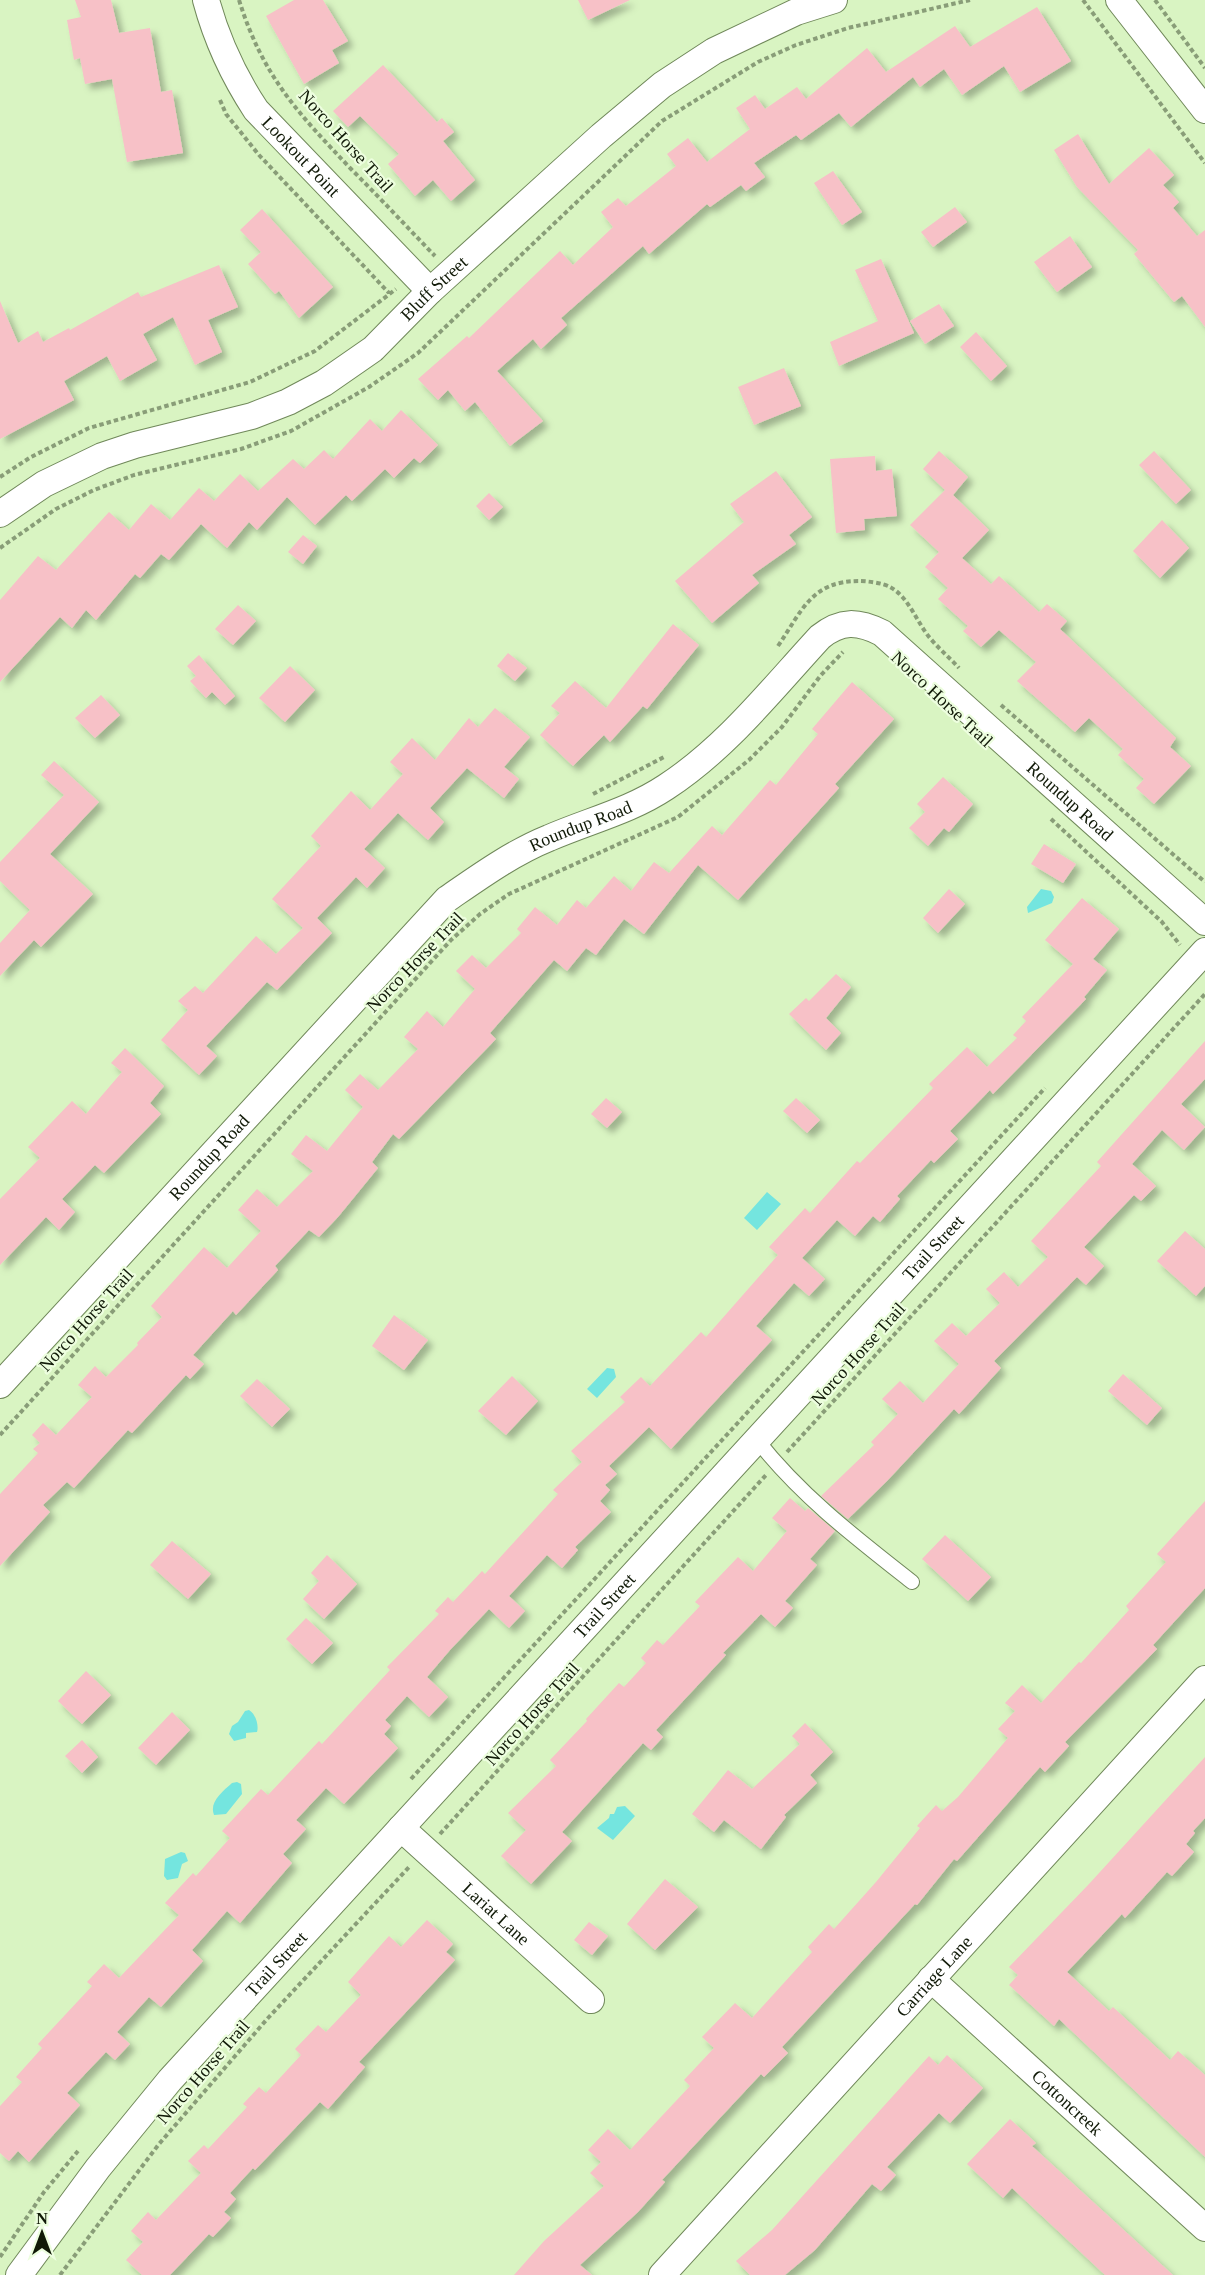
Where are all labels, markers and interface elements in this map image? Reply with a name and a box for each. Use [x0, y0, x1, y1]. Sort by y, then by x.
street label: Norco Horse Trail [295, 86, 397, 196]
street label: Lookout Point [258, 112, 344, 201]
street label: Bluff Street [397, 252, 471, 325]
street label: Norco Horse Trail [887, 647, 997, 751]
street label: Roundup Road [1023, 758, 1117, 845]
street label: Roundup Road [526, 797, 635, 856]
street label: Norco Horse Trail [362, 908, 468, 1016]
street label: Roundup Road [165, 1111, 253, 1204]
street label: Trail Street [898, 1211, 968, 1284]
street label: Norco Horse Trail [35, 1265, 137, 1375]
street label: Norco Horse Trail [807, 1299, 909, 1409]
street label: Trail Street [570, 1569, 639, 1642]
street label: Norco Horse Trail [481, 1659, 583, 1769]
street label: Lariat Lane [458, 1878, 534, 1949]
street label: Trail Street [242, 1927, 311, 2001]
street label: Carriage Lane [892, 1932, 976, 2021]
street label: Norco Horse Trail [152, 2016, 254, 2128]
street label: Cottoncreek [1028, 2066, 1106, 2140]
north arrow [12, 2203, 72, 2263]
text: N [36, 2210, 48, 2227]

